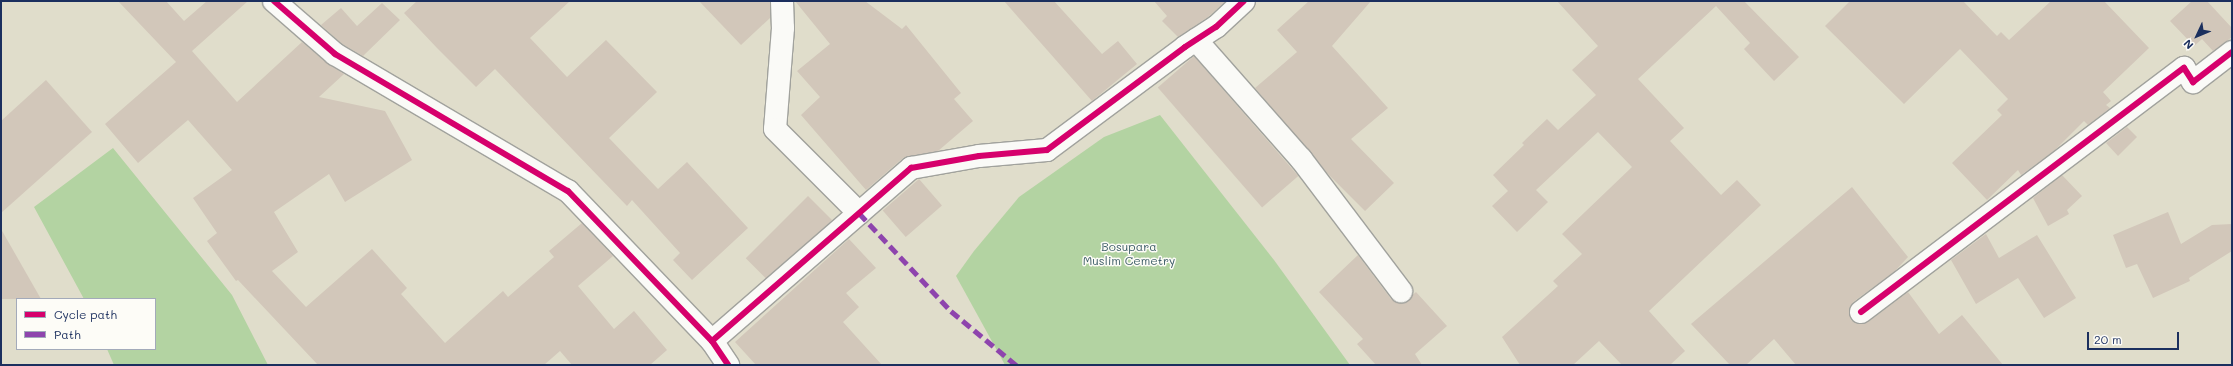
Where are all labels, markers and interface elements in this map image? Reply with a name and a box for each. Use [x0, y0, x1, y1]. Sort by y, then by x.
north arrow [2177, 16, 2217, 56]
text: N [2180, 36, 2196, 53]
park label: Bosupara Muslim Cemetry [1083, 240, 1175, 268]
legend [16, 298, 156, 350]
text: Cycle path [54, 306, 117, 322]
scale bar [2089, 324, 2181, 350]
text: Path [54, 326, 81, 342]
text: 20 m [2094, 331, 2122, 347]

